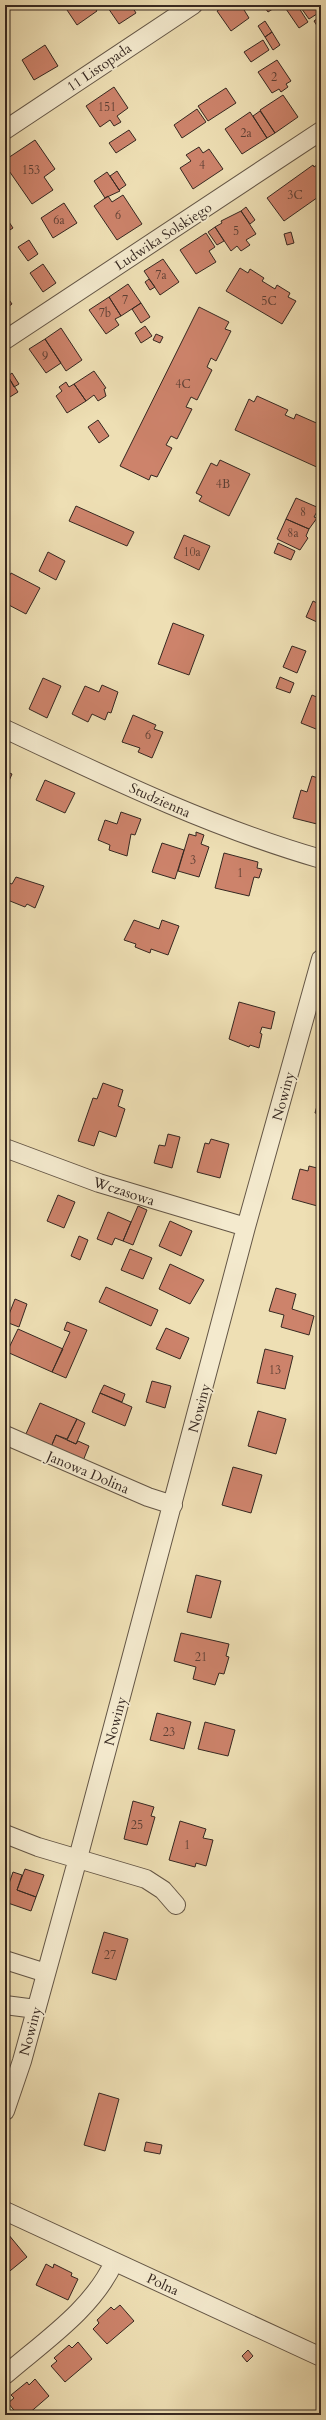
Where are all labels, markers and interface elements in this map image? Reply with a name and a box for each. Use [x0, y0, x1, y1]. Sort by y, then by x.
street label: 11 Listopada [63, 39, 135, 96]
house number: 2 [271, 69, 277, 85]
house number: 151 [98, 99, 116, 115]
house number: 2a [240, 125, 252, 141]
house number: 4 [199, 157, 205, 173]
house number: 153 [22, 162, 40, 178]
house number: 3C [287, 187, 303, 203]
street label: Ludwika Solskiego [111, 198, 216, 275]
house number: 6 [115, 207, 121, 223]
house number: 6a [53, 212, 65, 228]
house number: 5 [233, 223, 239, 239]
house number: 7a [155, 267, 167, 283]
house number: 7 [122, 292, 128, 308]
house number: 5C [261, 293, 277, 309]
house number: 7b [99, 305, 111, 321]
house number: 9 [42, 348, 48, 364]
house number: 4C [175, 376, 191, 392]
house number: 4B [216, 476, 230, 492]
house number: 8 [300, 504, 306, 520]
house number: 8a [287, 525, 299, 541]
house number: 10a [183, 544, 202, 560]
house number: 6 [145, 727, 151, 743]
street label: Studzienna [126, 779, 193, 822]
house number: 3 [190, 852, 196, 868]
house number: 1 [237, 865, 243, 881]
street label: Nowiny [268, 1069, 299, 1123]
street label: Wczasowa [90, 1172, 157, 1210]
house number: 13 [269, 1362, 281, 1378]
street label: Nowiny [184, 1381, 215, 1435]
street label: Janowa Dolina [42, 1446, 132, 1498]
house number: 21 [195, 1649, 207, 1665]
street label: Nowiny [100, 1694, 131, 1748]
house number: 23 [163, 1724, 175, 1740]
house number: 25 [131, 1817, 143, 1833]
house number: 1 [184, 1837, 190, 1853]
house number: 27 [104, 1947, 116, 1963]
street label: Nowiny [15, 2004, 46, 2058]
street label: Polna [144, 2269, 182, 2300]

